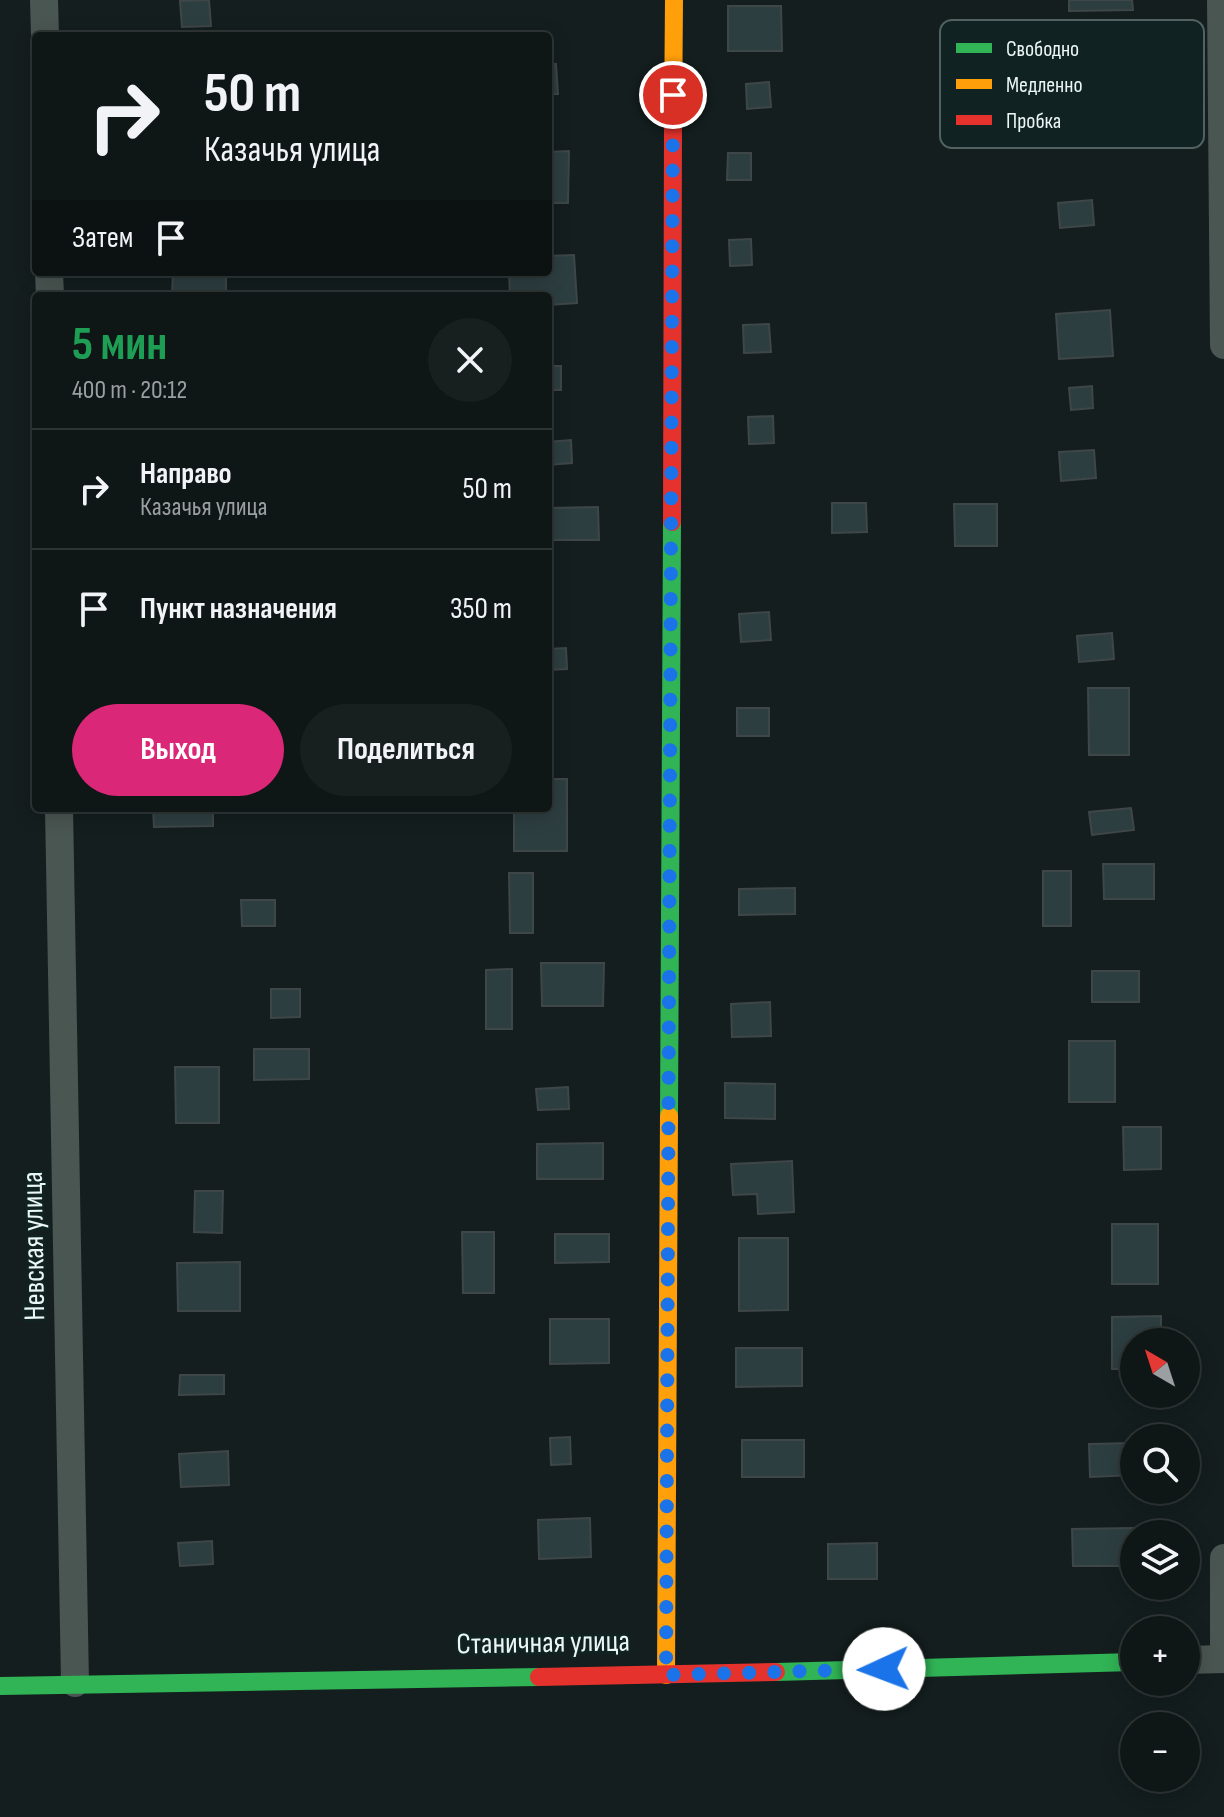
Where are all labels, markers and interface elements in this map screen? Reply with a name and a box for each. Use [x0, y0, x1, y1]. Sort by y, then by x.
legend [940, 20, 1204, 148]
text: Свободно [1006, 36, 1079, 63]
text: 50 m [204, 61, 301, 128]
pin [639, 61, 707, 129]
icon: right [72, 64, 176, 168]
text: Медленно [1006, 72, 1083, 99]
icon: arrive [651, 73, 695, 117]
text: Пробка [1006, 108, 1061, 135]
text: Казачья улица [204, 129, 380, 172]
icon: arrive [149, 216, 193, 260]
text: Затем [72, 220, 133, 256]
text: 5 мин [72, 316, 167, 373]
button: close [428, 318, 512, 402]
text: 400 m · 20:12 [72, 375, 187, 406]
text: Направо [140, 456, 232, 492]
icon: right [72, 467, 116, 511]
text: 50 m [463, 471, 512, 507]
text: Казачья улица [140, 492, 267, 523]
icon: arrive [72, 587, 116, 631]
text: Пункт назначения [140, 591, 337, 627]
text: 350 m [450, 591, 512, 627]
button: Выход [72, 704, 284, 796]
button: Поделиться [300, 704, 512, 796]
street label: Невская улица [15, 1171, 53, 1321]
north arrow [1120, 1328, 1200, 1408]
map controls [1120, 1328, 1200, 1792]
button: search [1120, 1424, 1200, 1504]
button: layers [1120, 1520, 1200, 1600]
button: + [1120, 1616, 1200, 1696]
street label: Станичная улица [456, 1623, 630, 1663]
position arrow [842, 1627, 926, 1711]
button: − [1120, 1712, 1200, 1792]

